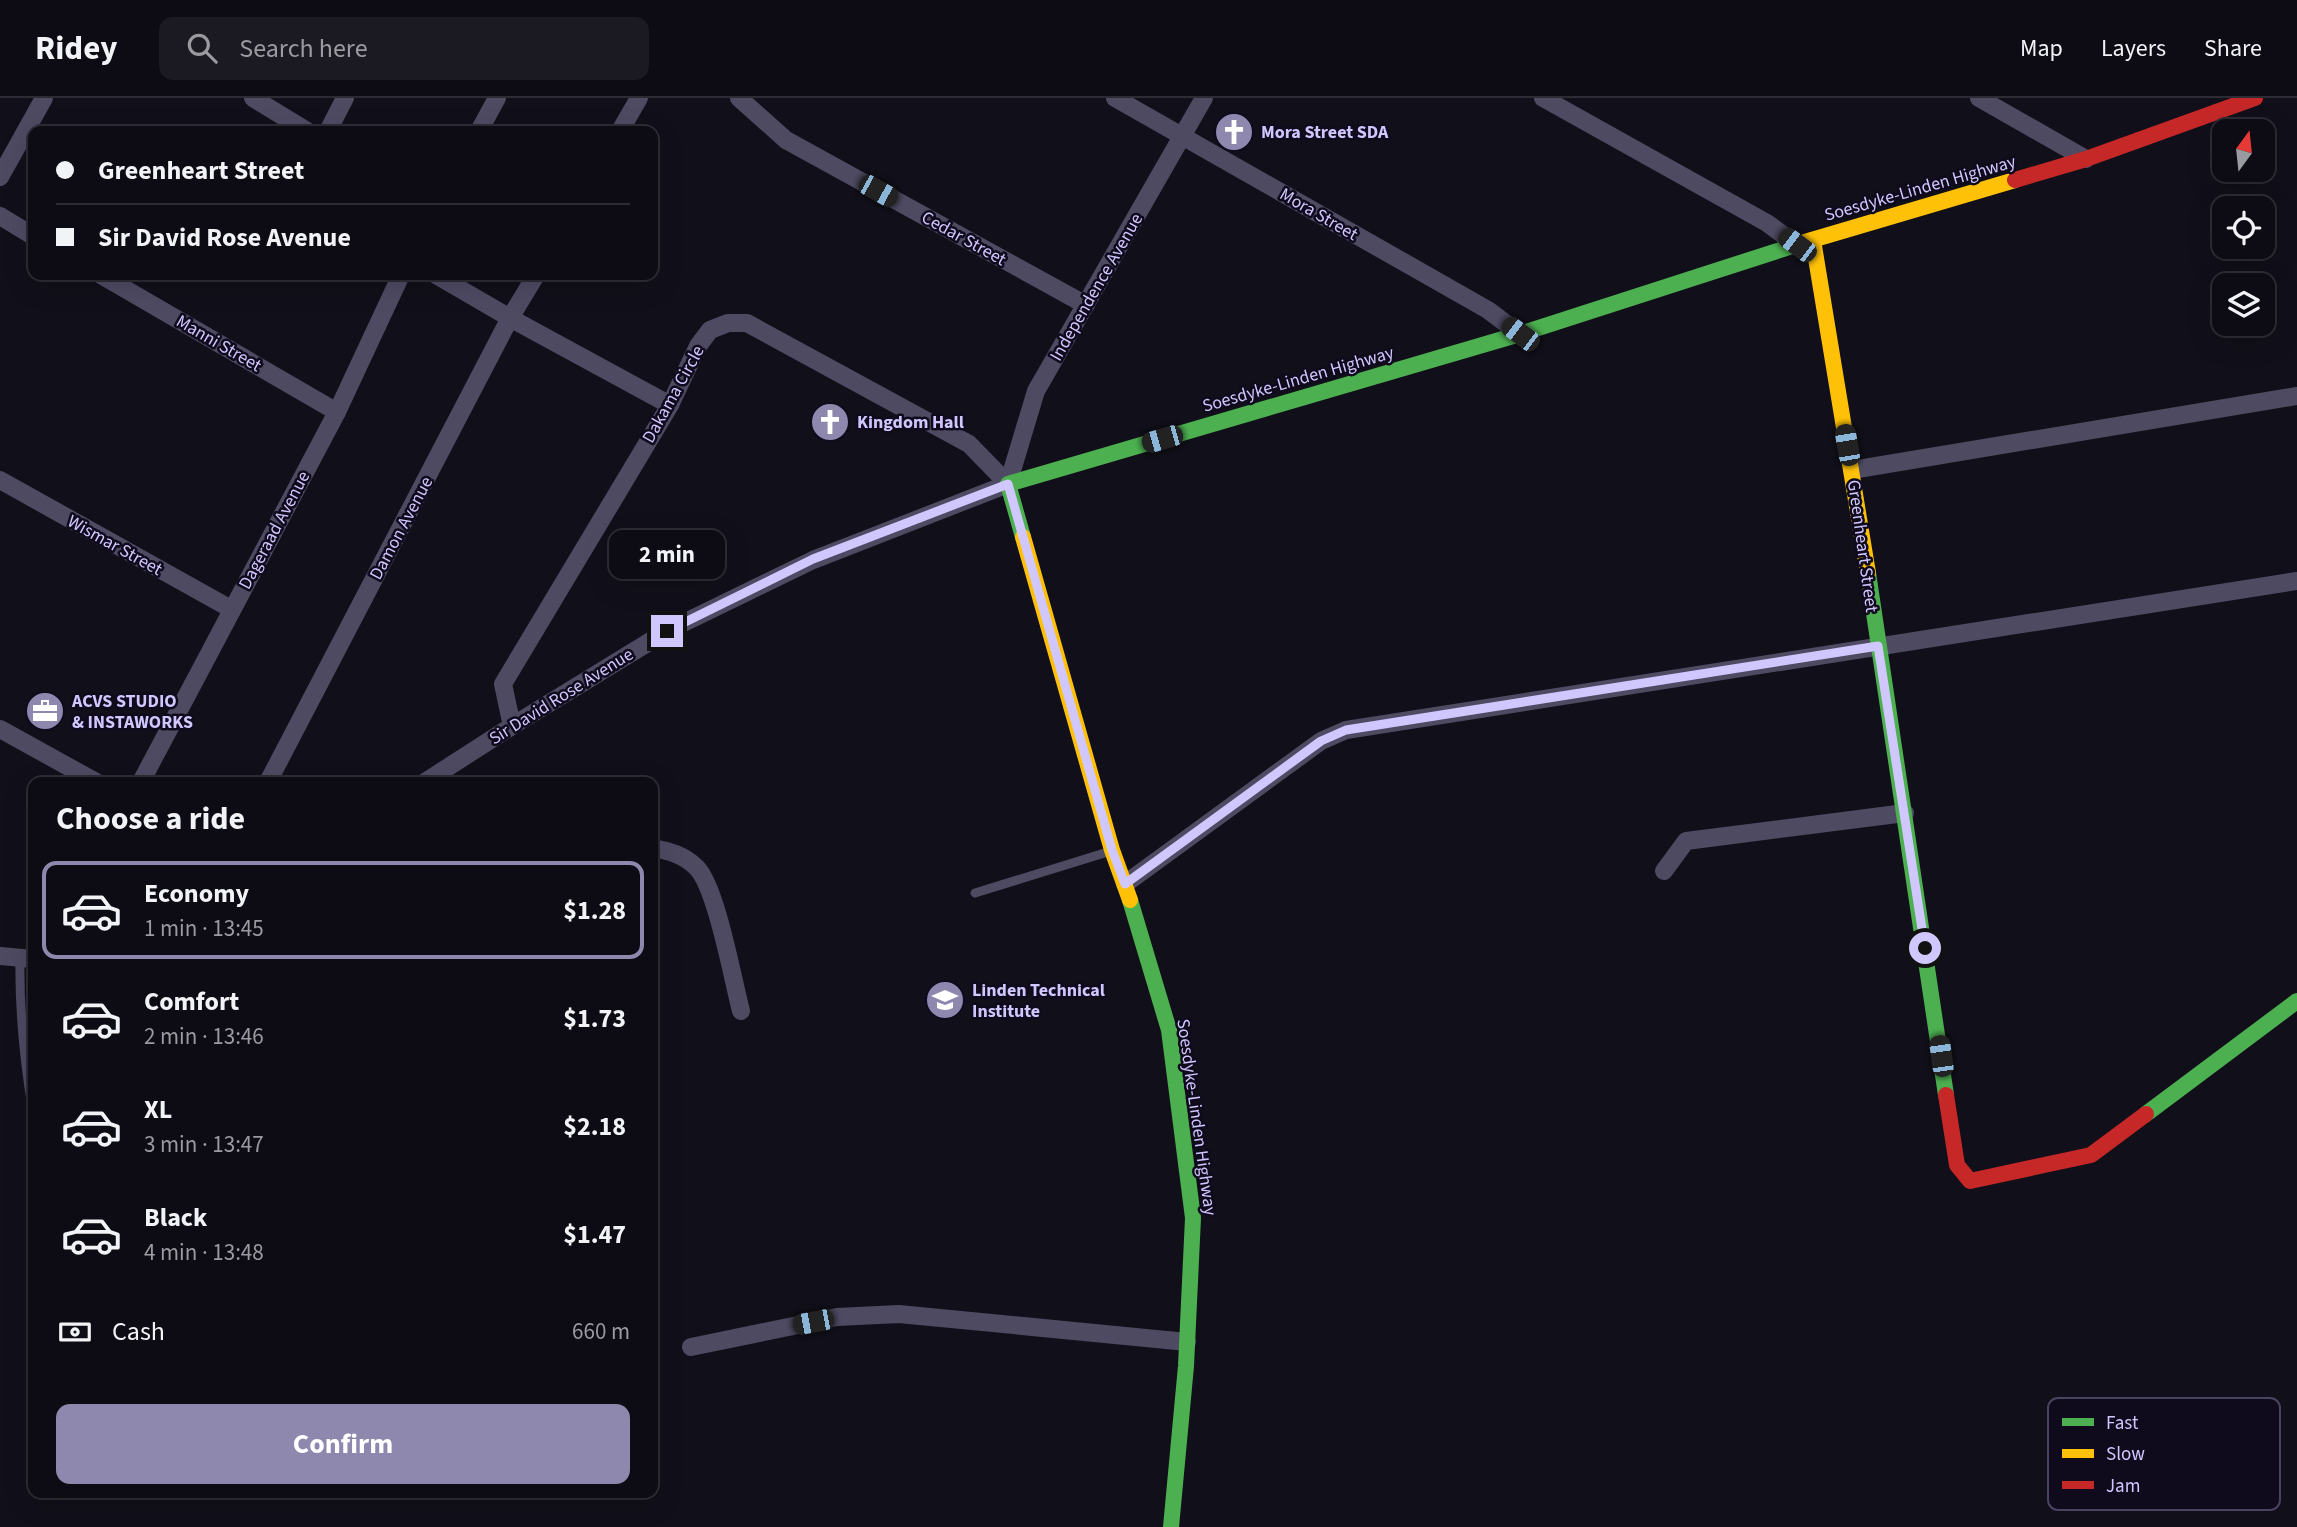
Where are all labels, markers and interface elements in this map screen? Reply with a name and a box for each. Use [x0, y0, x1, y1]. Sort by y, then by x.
search box [159, 17, 649, 80]
text: Ridey [35, 25, 117, 72]
icon: search [183, 29, 221, 67]
text: Search here [239, 30, 368, 67]
text: Map [2020, 31, 2063, 66]
text: Layers [2101, 31, 2166, 66]
text: Share [2204, 31, 2262, 66]
church icon: Mora Street SDA [1213, 111, 1255, 153]
north arrow [2212, 119, 2275, 182]
map controls [2212, 119, 2275, 336]
place label: Mora Street SDA [1261, 120, 1389, 145]
street label: Soesdyke-Linden Highway [1821, 149, 2019, 228]
text: Greenheart Street [98, 152, 304, 189]
car [855, 172, 902, 210]
street label: Mora Street [1275, 182, 1362, 247]
button: locate [2212, 196, 2275, 259]
street label: Cedar Street [917, 205, 1011, 272]
street label: Independence Avenue [1044, 209, 1149, 366]
text: Sir David Rose Avenue [98, 219, 351, 256]
car [1774, 224, 1821, 266]
button: layers [2212, 273, 2275, 336]
street label: Manni Street [171, 309, 266, 378]
car [1497, 313, 1544, 355]
street label: Soesdyke-Linden Highway [1199, 340, 1397, 419]
street label: Dakama Circle [636, 341, 711, 448]
church icon: Kingdom Hall [809, 401, 851, 443]
place label: Kingdom Hall [857, 410, 964, 435]
car [1834, 422, 1861, 468]
car [1139, 423, 1186, 455]
street label: Dageraad Avenue [233, 467, 316, 594]
street label: Damon Avenue [364, 472, 439, 584]
street label: Greenheart Street [1841, 478, 1884, 614]
street label: Wismar Street [63, 509, 167, 582]
callout: 2 min [609, 530, 725, 578]
text: 2 min [639, 538, 695, 571]
route end [651, 615, 683, 647]
street label: Sir David Rose Avenue [484, 642, 638, 751]
place label: ACVS STUDIO & INSTAWORKS [71, 689, 193, 735]
office icon: ACVS STUDIO & INSTAWORKS [24, 690, 66, 732]
text: Choose a ride [56, 796, 245, 842]
text: Economy [144, 875, 249, 912]
icon: car [60, 879, 123, 942]
text: $1.28 [563, 892, 626, 929]
text: 1 min · 13:45 [144, 912, 264, 945]
route start [1909, 932, 1941, 964]
place label: Linden Technical Institute [972, 978, 1105, 1024]
school or university icon: Linden Technical Institute [924, 979, 966, 1021]
text: Comfort [144, 983, 239, 1020]
icon: car [60, 987, 123, 1050]
text: $1.73 [563, 1000, 626, 1037]
street label: Soesdyke-Linden Highway [1170, 1017, 1223, 1218]
text: 2 min · 13:46 [144, 1020, 264, 1053]
car [1928, 1034, 1955, 1078]
text: XL [144, 1091, 172, 1128]
icon: car [60, 1095, 123, 1158]
text: $2.18 [563, 1108, 626, 1145]
text: 3 min · 13:47 [144, 1128, 264, 1161]
text: Black [144, 1199, 207, 1236]
icon: car [60, 1203, 123, 1266]
text: $1.47 [563, 1216, 626, 1253]
text: 4 min · 13:48 [144, 1236, 264, 1269]
car [791, 1308, 836, 1336]
icon: cash [56, 1313, 94, 1351]
text: Cash [112, 1313, 165, 1350]
text: 660 m [572, 1315, 630, 1348]
legend [2048, 1398, 2280, 1510]
button: Confirm [56, 1404, 630, 1484]
text: Fast [2106, 1410, 2139, 1437]
text: Slow [2106, 1441, 2145, 1468]
text: Jam [2106, 1473, 2140, 1500]

